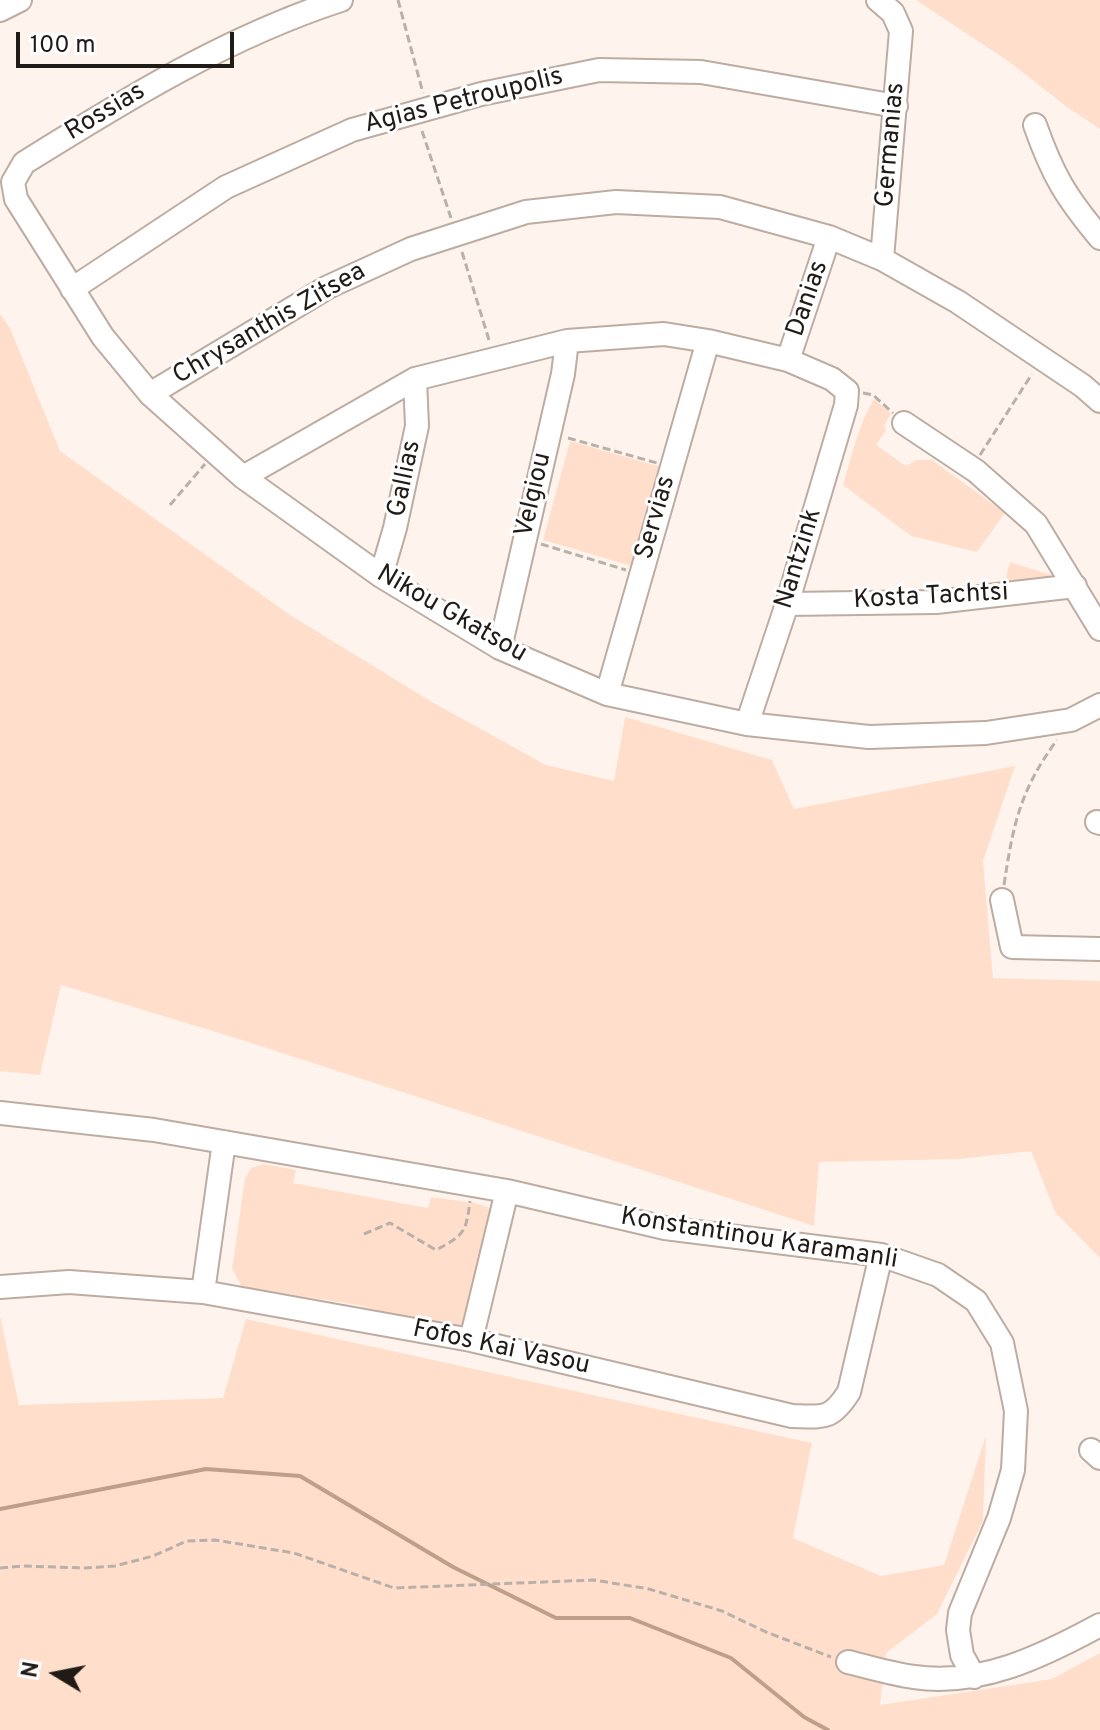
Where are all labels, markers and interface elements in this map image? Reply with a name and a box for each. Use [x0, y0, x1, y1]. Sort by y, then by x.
scale bar [20, 16, 238, 66]
text: 100 m [30, 31, 96, 61]
street label: Agias Petroupolis [361, 62, 567, 142]
street label: Rossias [60, 77, 152, 149]
street label: Germanias [871, 81, 913, 209]
street label: Chrysanthis Zitsea [168, 257, 372, 393]
street label: Danias [781, 257, 837, 341]
street label: Gallias [383, 438, 429, 520]
street label: Velgiou [510, 450, 560, 540]
street label: Servias [630, 473, 684, 563]
street label: Nantzink [770, 505, 830, 613]
street label: Nikou Gkatsou [370, 559, 532, 671]
street label: Kosta Tachtsi [853, 578, 1009, 618]
street label: Konstantinou Karamanli [618, 1203, 900, 1277]
street label: Fofos Kai Vasou [410, 1315, 592, 1383]
north arrow [16, 1634, 96, 1714]
text: N [17, 1660, 47, 1680]

